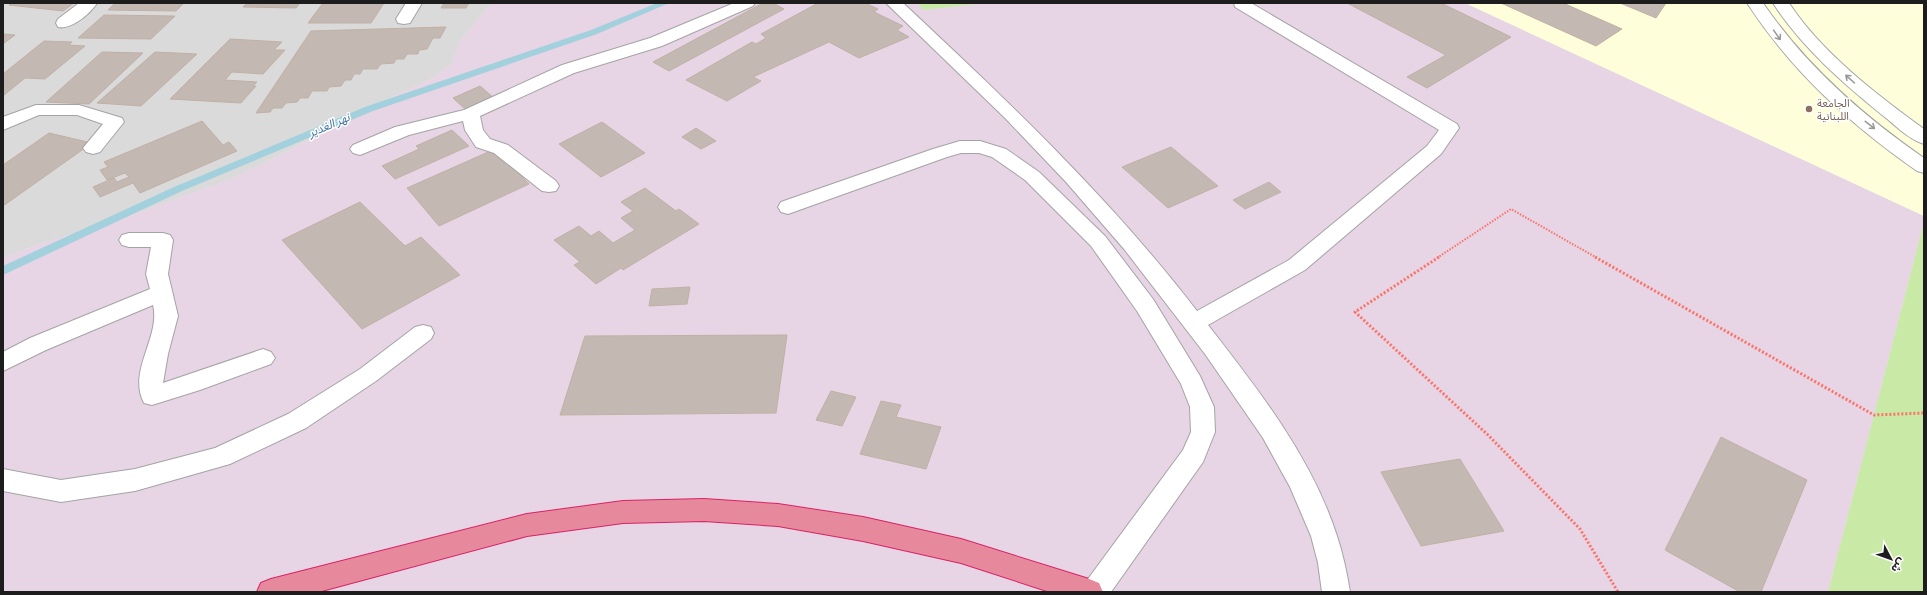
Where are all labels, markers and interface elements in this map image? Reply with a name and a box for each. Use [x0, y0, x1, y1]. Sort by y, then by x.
one-way arrow [1773, 29, 1781, 40]
one-way arrow [1845, 75, 1855, 84]
place label: الجامعة اللبنانية [1817, 96, 1850, 123]
marker: الجامعة اللبنانية [1804, 104, 1814, 114]
water label: نهر الغدير [305, 109, 353, 140]
one-way arrow [1864, 121, 1875, 130]
north arrow [1871, 539, 1911, 579]
text: ش [1888, 555, 1909, 576]

